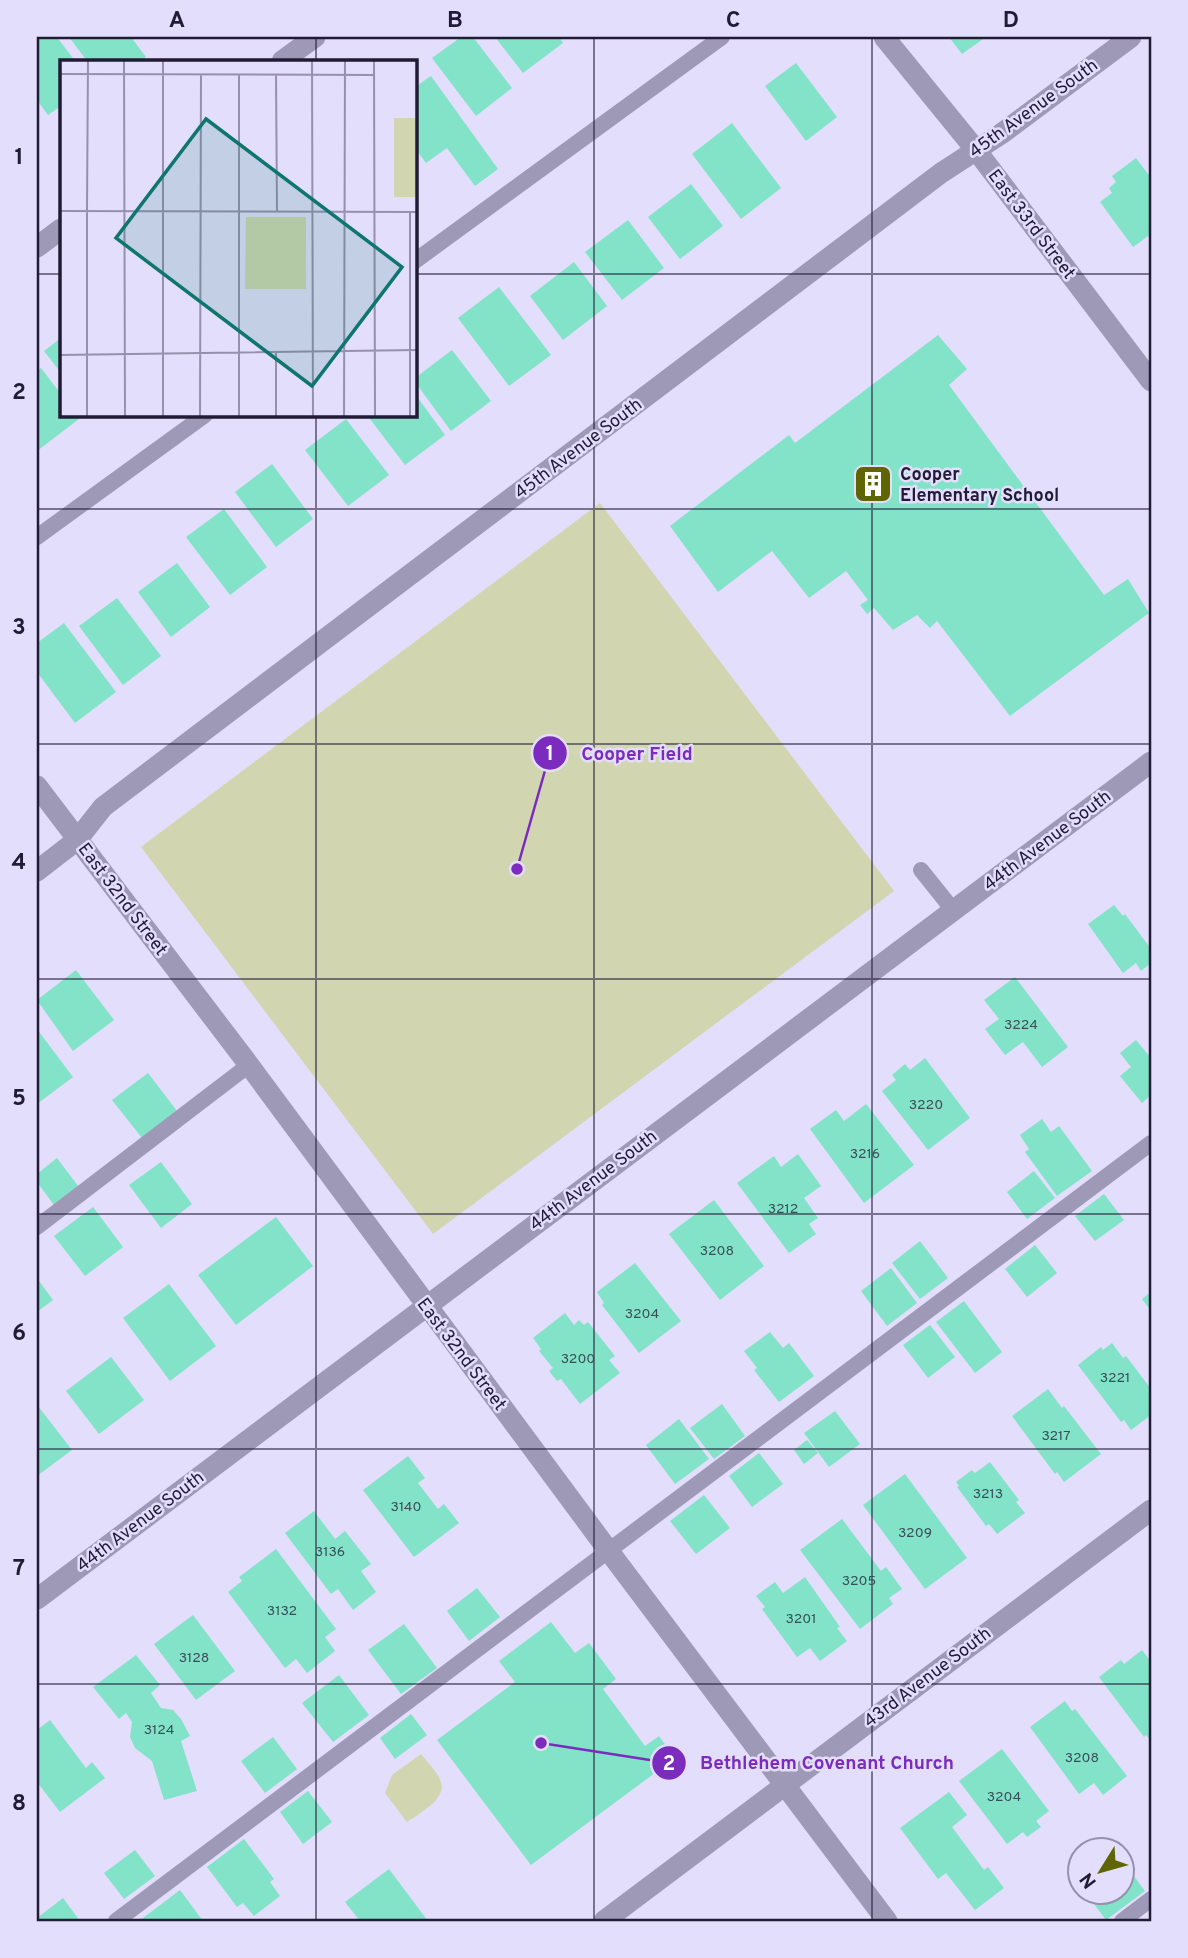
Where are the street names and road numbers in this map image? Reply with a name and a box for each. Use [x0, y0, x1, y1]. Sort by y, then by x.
street label: 45th Avenue South [965, 55, 1103, 164]
street label: East 33rd Street [982, 165, 1080, 284]
street label: 45th Avenue South [510, 394, 647, 505]
street label: 44th Avenue South [979, 786, 1116, 897]
street label: East 32nd Street [72, 839, 172, 961]
street label: 44th Avenue South [525, 1126, 662, 1237]
street label: East 32nd Street [411, 1294, 511, 1416]
street label: 44th Avenue South [72, 1467, 209, 1578]
street label: 43rd Avenue South [860, 1623, 996, 1734]

